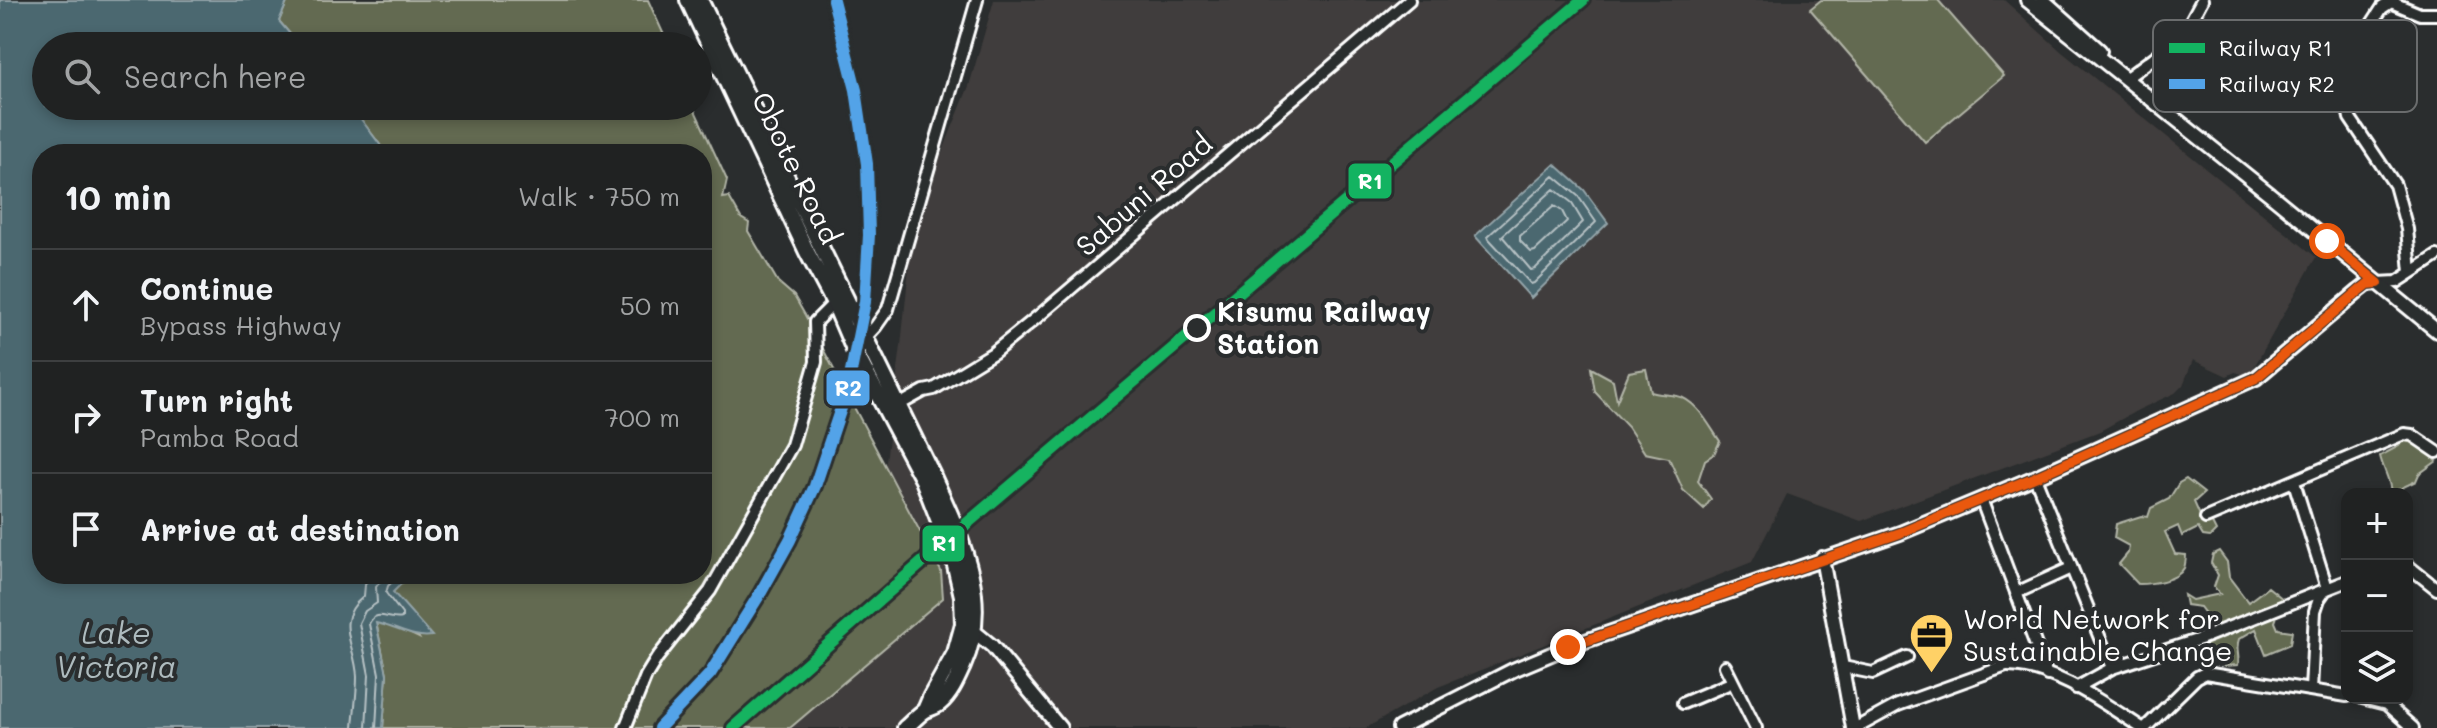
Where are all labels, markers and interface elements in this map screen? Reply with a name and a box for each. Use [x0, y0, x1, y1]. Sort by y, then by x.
legend [2153, 20, 2417, 112]
search box [32, 32, 712, 120]
text: Railway R1 [2219, 33, 2332, 62]
icon: search [60, 54, 104, 98]
text: Search here [124, 56, 307, 96]
text: Railway R2 [2219, 69, 2335, 98]
street label: Obote Road [745, 86, 849, 250]
street label: Sabuni Road [1068, 125, 1219, 263]
line badge: R1 [1347, 162, 1393, 200]
text: R1 [1358, 166, 1382, 195]
text: 10 min [64, 174, 171, 219]
text: Walk · 750 m [518, 179, 680, 213]
route start [2309, 223, 2345, 259]
text: Continue [140, 268, 273, 308]
icon: ahead [64, 283, 108, 327]
text: 50 m [620, 288, 680, 322]
place label: Kisumu Railway Station [1217, 293, 1431, 361]
text: Bypass Highway [140, 308, 342, 342]
marker: Kisumu Railway Station [1184, 315, 1210, 341]
line badge: R2 [825, 369, 871, 407]
text: R2 [834, 373, 862, 402]
text: Turn right [140, 380, 293, 420]
icon: right [64, 395, 108, 439]
text: 700 m [604, 400, 680, 434]
text: Pamba Road [140, 420, 299, 454]
map controls [2341, 488, 2413, 704]
button: + [2341, 488, 2413, 560]
icon: arrive [64, 507, 108, 551]
text: Arrive at destination [140, 509, 460, 549]
line badge: R1 [921, 524, 966, 563]
text: R1 [932, 528, 956, 557]
button: − [2341, 560, 2413, 632]
place label: World Network for Sustainable Change [1963, 600, 2232, 668]
office icon: World Network for Sustainable Change [1908, 611, 1956, 674]
water label: Lake Victoria [56, 612, 176, 686]
route end [1550, 629, 1586, 665]
button: layers [2341, 632, 2413, 704]

